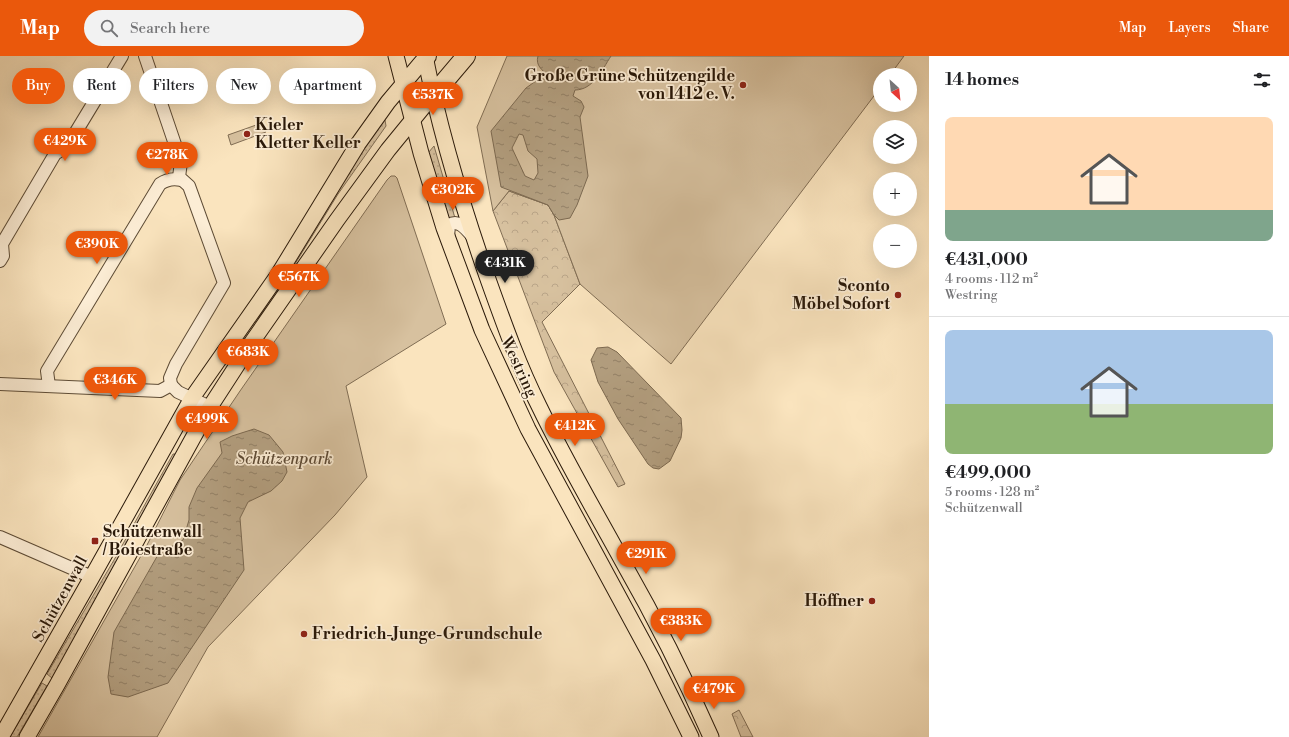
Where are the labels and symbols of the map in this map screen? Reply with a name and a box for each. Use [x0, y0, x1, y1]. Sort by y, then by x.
place label: Große Grüne Schützengilde von 1412 e. V. [524, 66, 735, 104]
north arrow [873, 68, 917, 112]
marker: Große Grüne Schützengilde von 1412 e. V. [738, 80, 748, 90]
pin: €537K [405, 82, 461, 116]
place label: Kieler Kletter Keller [255, 115, 361, 153]
pin: €429K [37, 128, 93, 162]
marker: Kieler Kletter Keller [242, 129, 252, 139]
pin: €278K [139, 142, 195, 176]
pin: €302K [425, 177, 481, 211]
pin: €390K [69, 231, 125, 265]
pin: €431K [477, 250, 533, 284]
pin: €567K [271, 264, 327, 298]
place label: Sconto Möbel Sofort [792, 276, 890, 314]
marker: Sconto Möbel Sofort [893, 290, 903, 300]
street label: Westring [496, 333, 542, 401]
pin: €683K [220, 339, 276, 373]
pin: €346K [87, 367, 143, 401]
pin: €499K [179, 406, 235, 440]
pin: €412K [547, 413, 603, 447]
park label: Schützenpark [236, 449, 332, 469]
place label: Schützenwall / Boiestraße [102, 522, 203, 560]
marker: Schützenwall / Boiestraße [90, 536, 100, 546]
pin: €291K [618, 541, 674, 575]
street label: Schützenwall [28, 552, 92, 646]
place label: Höffner [805, 591, 864, 611]
marker: Höffner [867, 596, 877, 606]
pin: €383K [653, 608, 709, 642]
place label: Friedrich-Junge-Grundschule [312, 624, 543, 644]
marker: Friedrich-Junge-Grundschule [299, 629, 309, 639]
pin: €479K [686, 676, 742, 710]

